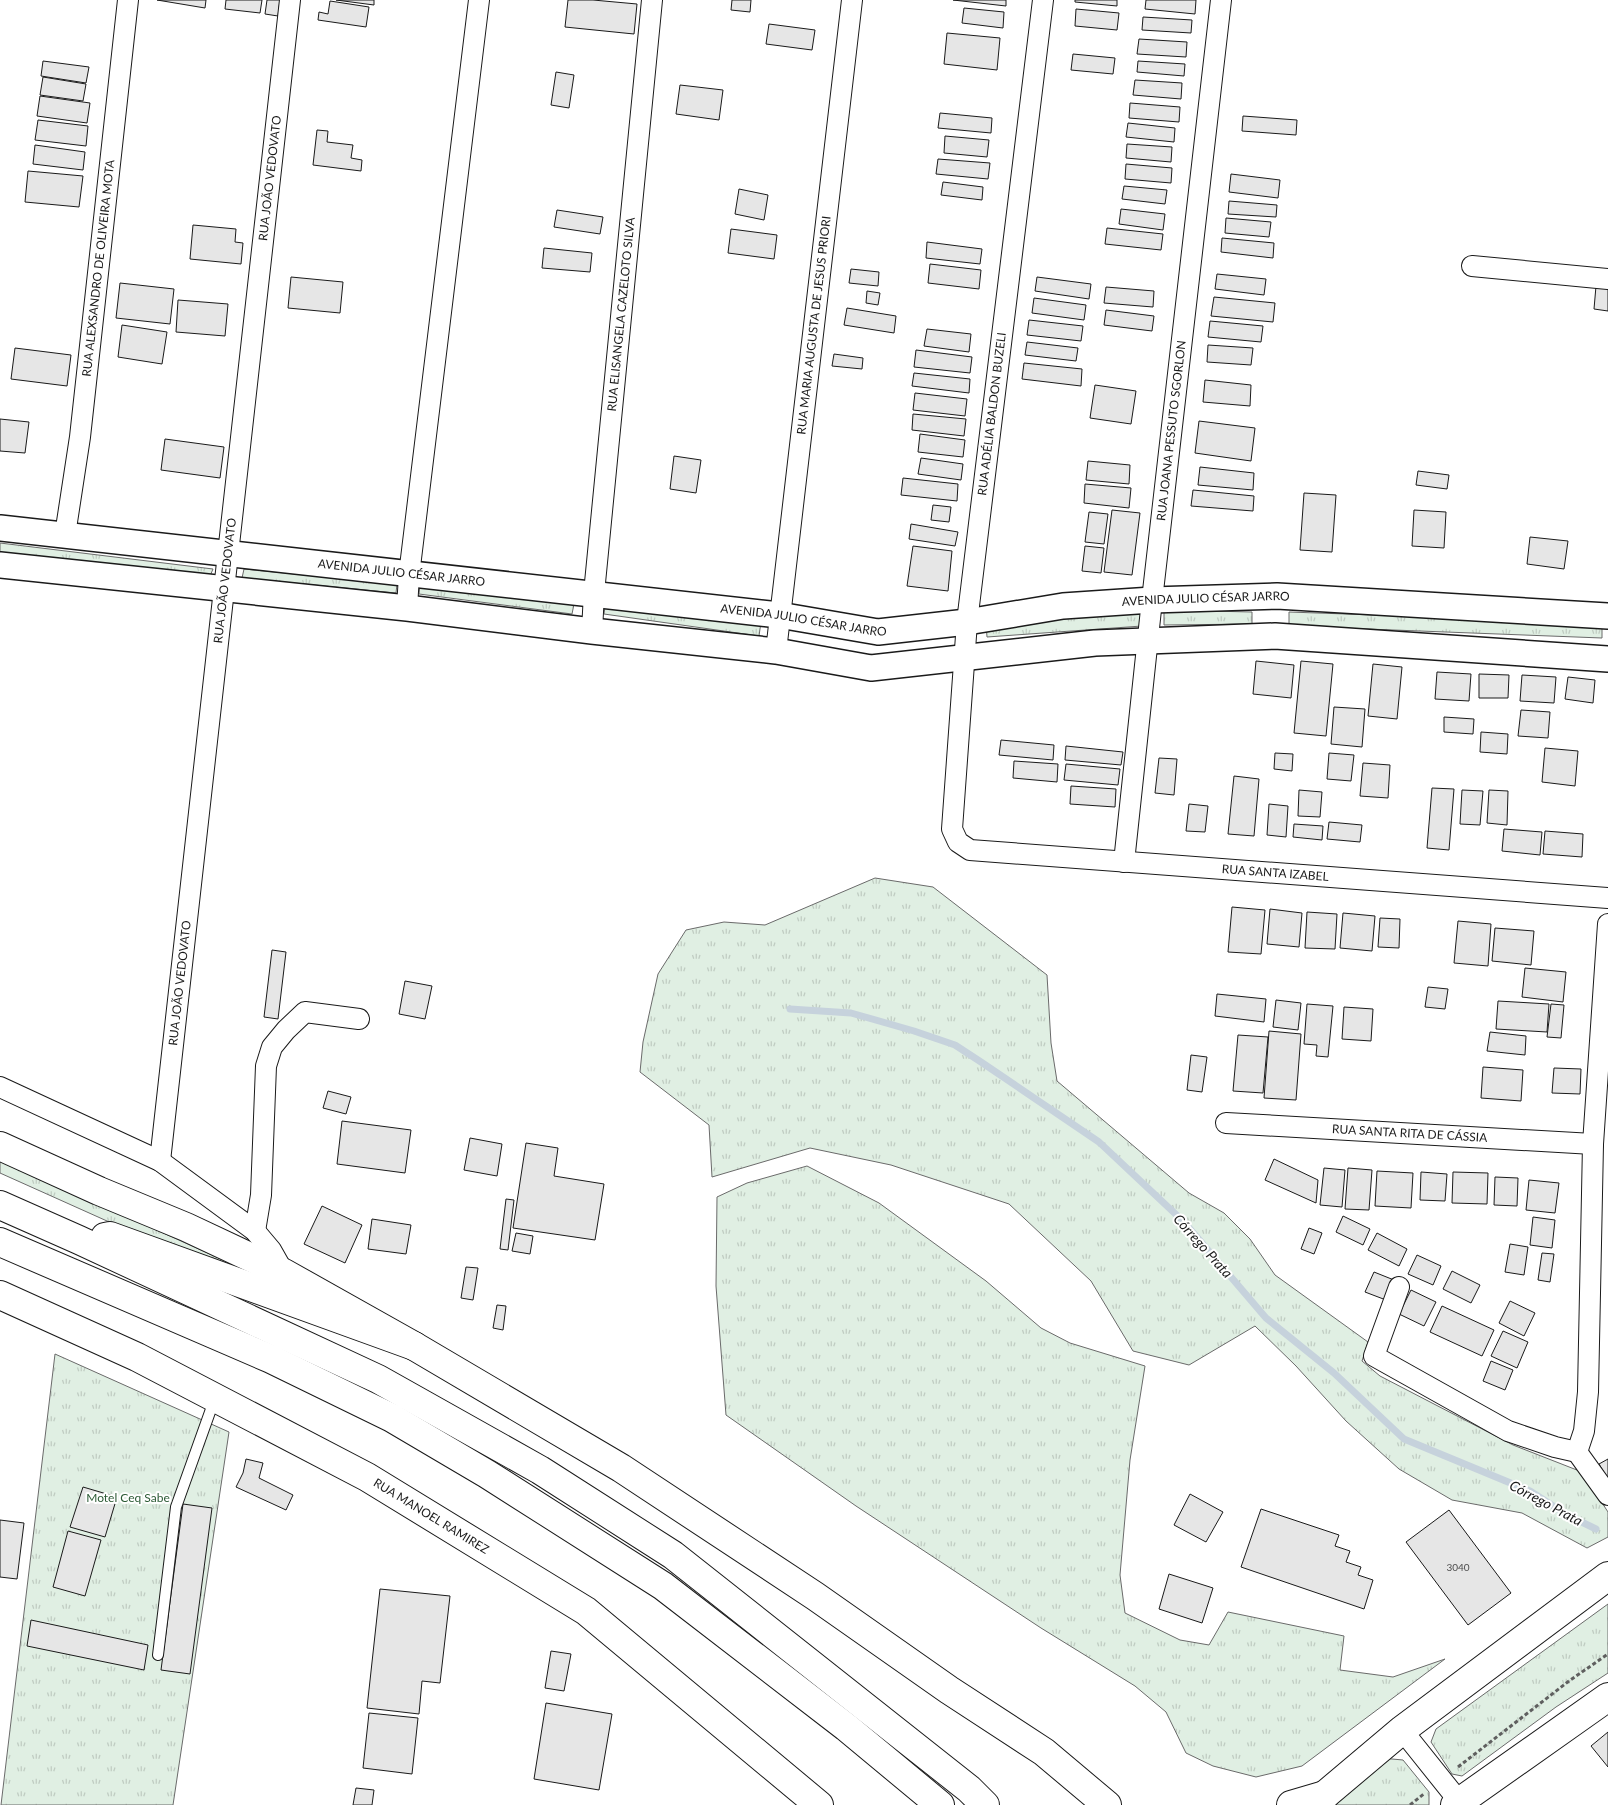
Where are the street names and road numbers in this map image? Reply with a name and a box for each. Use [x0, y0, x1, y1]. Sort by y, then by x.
street label: RUA JOÃO VEDOVATO [255, 114, 284, 241]
street label: RUA ALEXSANDRO DE OLIVEIRA MOTA [79, 158, 118, 377]
street label: RUA MARIA AUGUSTA DE JESUS PRIORI [793, 215, 834, 435]
street label: RUA ELISANGELA CAZELOTO SILVA [604, 216, 638, 412]
street label: RUA ADÉLIA BALDON BUZELI [974, 332, 1009, 496]
street label: RUA JOANA PESSUTO SGORLON [1153, 340, 1189, 522]
street label: RUA JOÃO VEDOVATO [210, 517, 239, 644]
street label: AVENIDA JULIO CÉSAR JARRO [317, 556, 486, 589]
street label: AVENIDA JULIO CÉSAR JARRO [1121, 588, 1290, 609]
street label: AVENIDA JULIO CÉSAR JARRO [720, 601, 888, 639]
street label: RUA SANTA IZABEL [1221, 861, 1329, 884]
street label: RUA JOÃO VEDOVATO [165, 919, 194, 1046]
street label: RUA SANTA RITA DE CÁSSIA [1332, 1121, 1489, 1145]
street label: RUA MANOEL RAMIREZ [371, 1475, 492, 1557]

